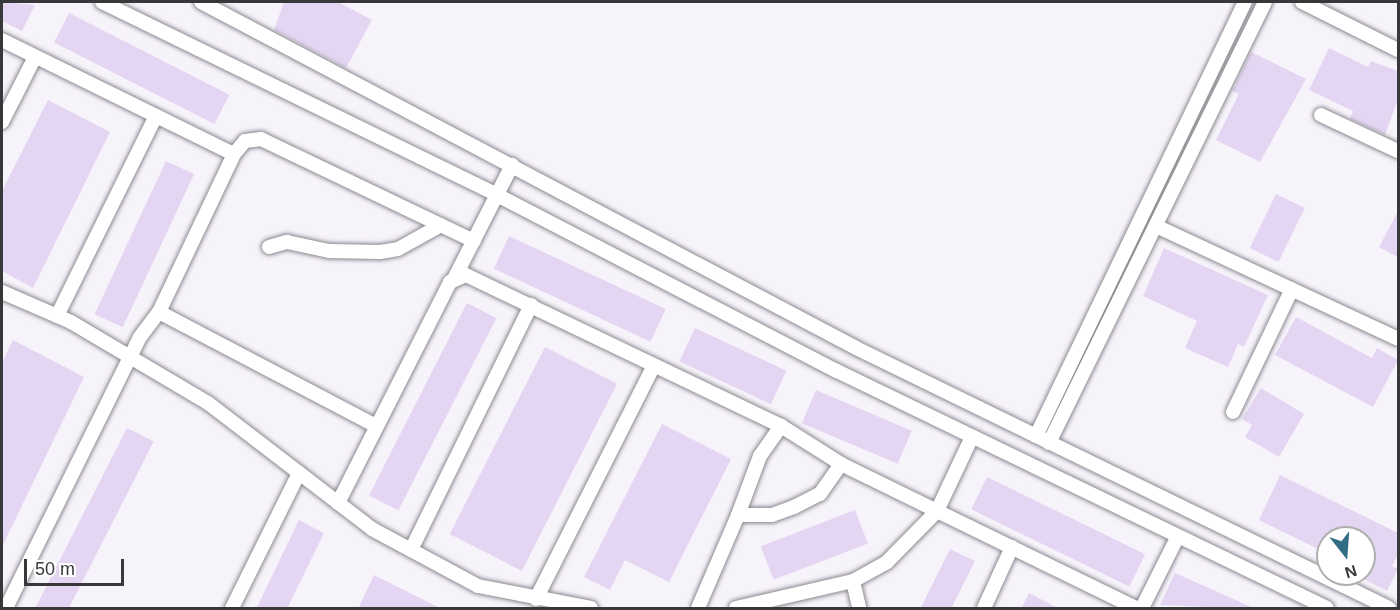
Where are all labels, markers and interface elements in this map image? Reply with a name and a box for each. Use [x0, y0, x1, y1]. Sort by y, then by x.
north arrow [1316, 526, 1376, 586]
scale bar [27, 547, 128, 585]
text: 50 m [35, 559, 75, 579]
text: N [1343, 562, 1359, 582]

